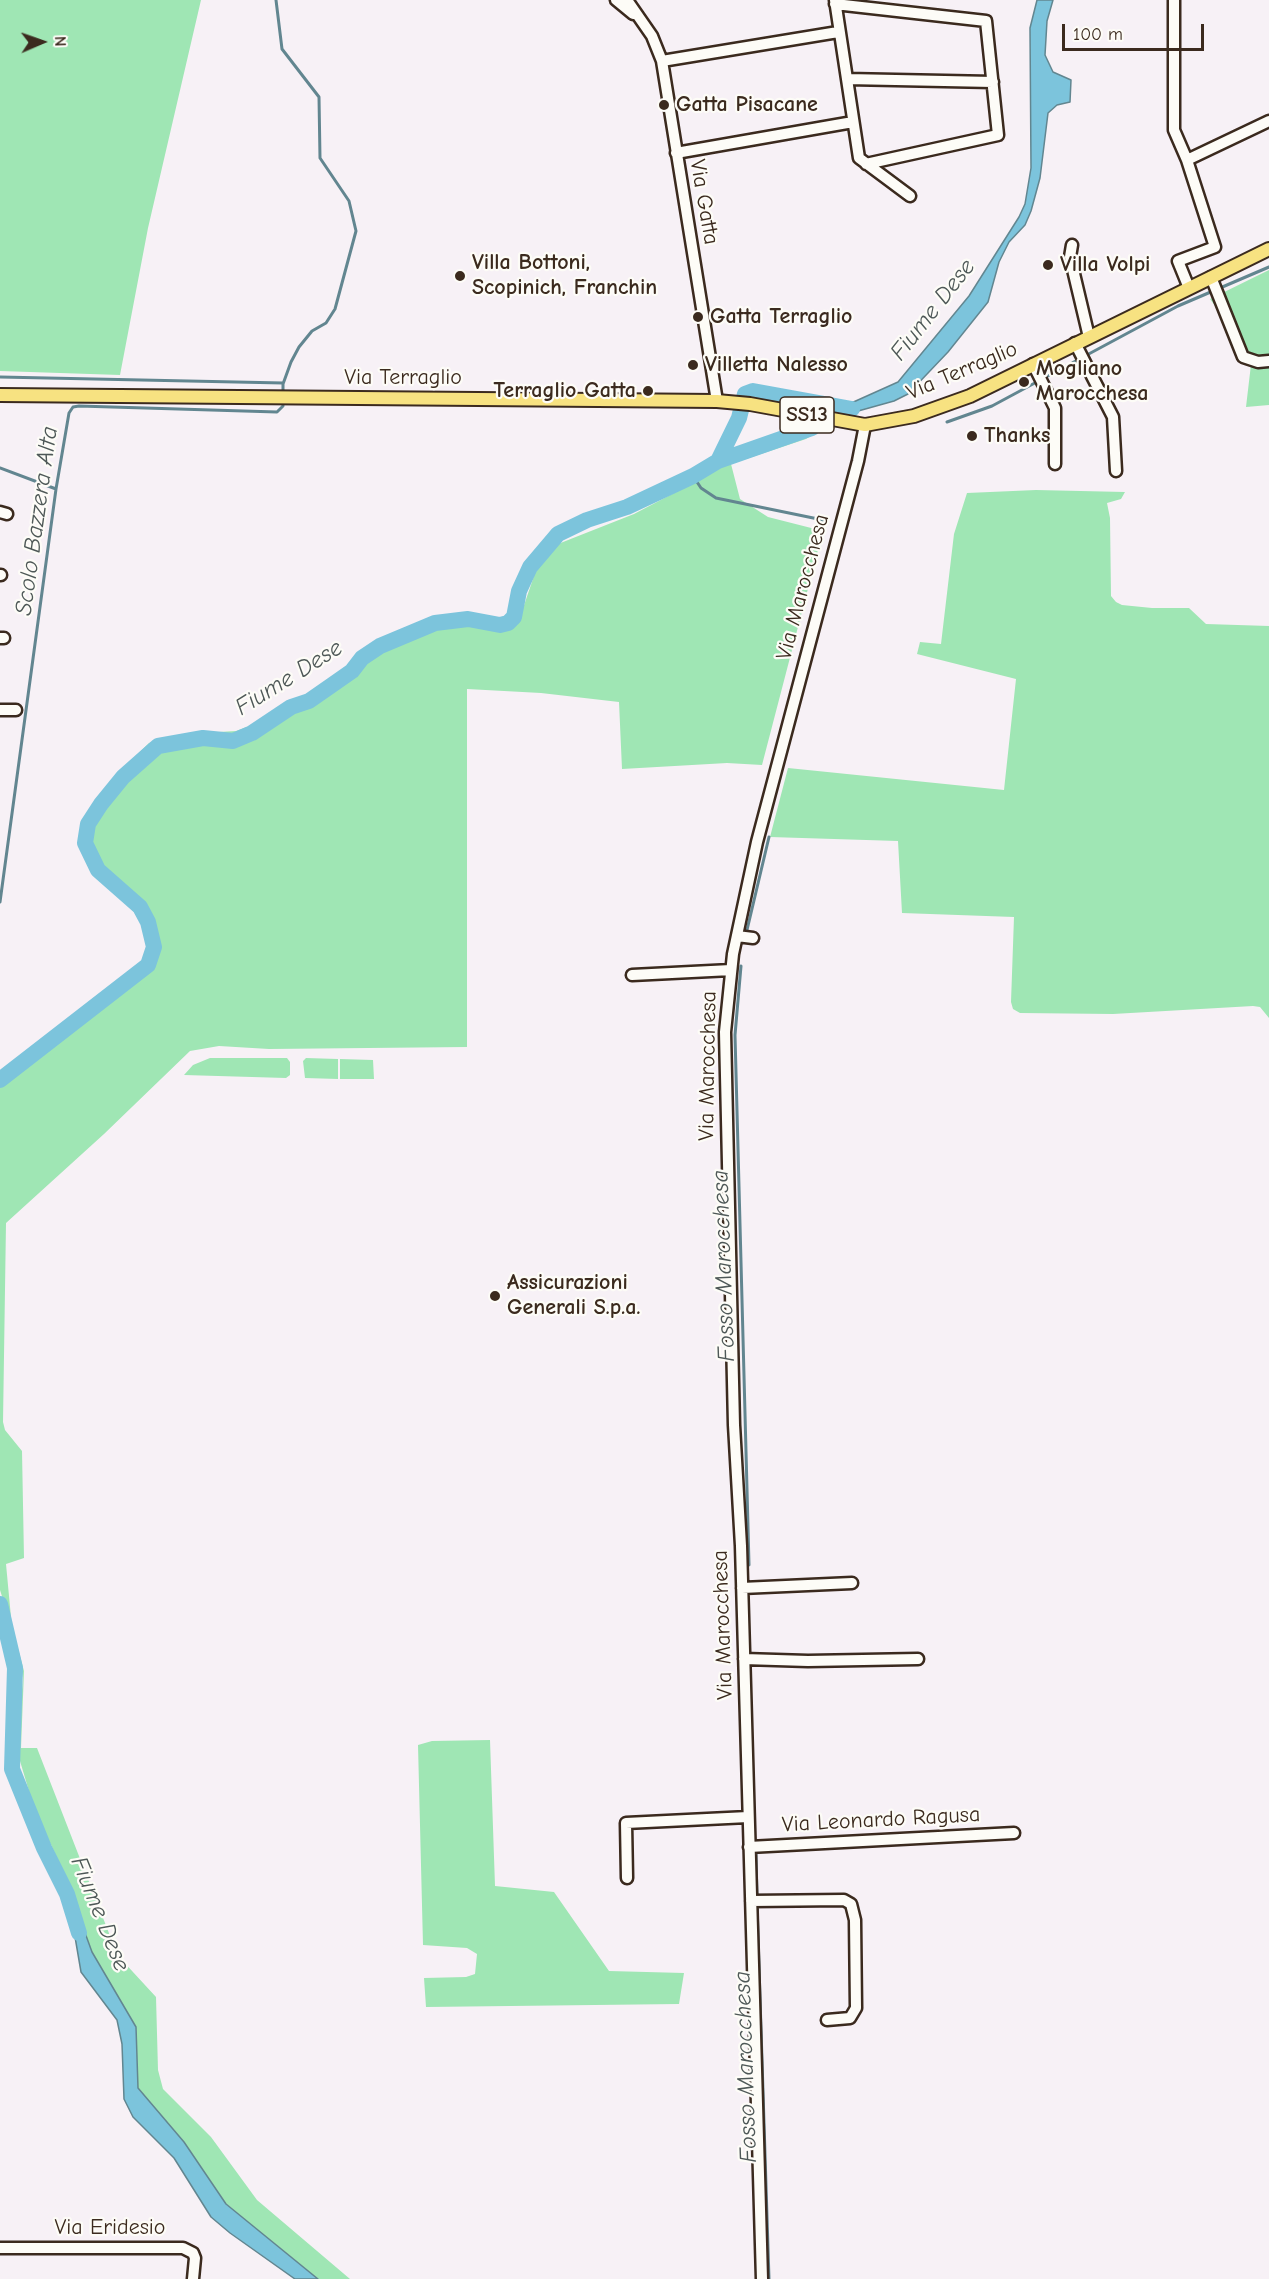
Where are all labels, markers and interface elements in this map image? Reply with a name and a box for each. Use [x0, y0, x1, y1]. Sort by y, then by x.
north arrow [12, 12, 72, 72]
scale bar [1065, 12, 1208, 50]
text: 100 m [1073, 24, 1123, 45]
text: N [51, 36, 69, 47]
place label: Gatta Pisacane [676, 92, 818, 118]
marker: Gatta Pisacane [657, 98, 671, 112]
street label: Via Gatta [684, 157, 724, 247]
place label: Villa Bottoni, Scopinich, Franchin [472, 250, 657, 302]
place label: Villa Volpi [1060, 252, 1150, 278]
water label: Fiume Dese [884, 253, 982, 367]
marker: Villa Volpi [1041, 258, 1055, 272]
marker: Villa Bottoni, Scopinich, Franchin [453, 269, 467, 283]
place label: Gatta Terraglio [710, 304, 852, 330]
marker: Gatta Terraglio [691, 310, 705, 324]
street label: Via Terraglio [903, 336, 1021, 406]
place label: Villetta Nalesso [705, 352, 848, 378]
place label: Mogliano Marocchesa [1036, 356, 1148, 408]
marker: Villetta Nalesso [686, 358, 700, 372]
street label: Via Terraglio [344, 365, 462, 391]
marker: Mogliano Marocchesa [1017, 375, 1031, 389]
place label: Terraglio Gatta [494, 378, 636, 404]
marker: Terraglio Gatta [641, 384, 655, 398]
road number: SS13 [780, 397, 834, 433]
place label: Thanks [984, 423, 1050, 449]
water label: Scolo Bazzera Alta [9, 425, 65, 617]
marker: Thanks [965, 429, 979, 443]
street label: Via Marocchesa [771, 511, 835, 663]
water label: Fiume Dese [230, 634, 348, 722]
street label: Via Marocchesa [693, 991, 723, 1141]
water label: Fosso Marocchesa [706, 1170, 742, 1362]
place label: Assicurazioni Generali S.p.a. [507, 1270, 640, 1322]
marker: Assicurazioni Generali S.p.a. [488, 1289, 502, 1303]
street label: Via Marocchesa [707, 1550, 739, 1700]
street label: Via Leonardo Ragusa [781, 1802, 981, 1838]
water label: Fiume Dese [64, 1852, 136, 1976]
water label: Fosso Marocchesa [728, 1971, 764, 2163]
street label: Via Eridesio [55, 2215, 165, 2241]

